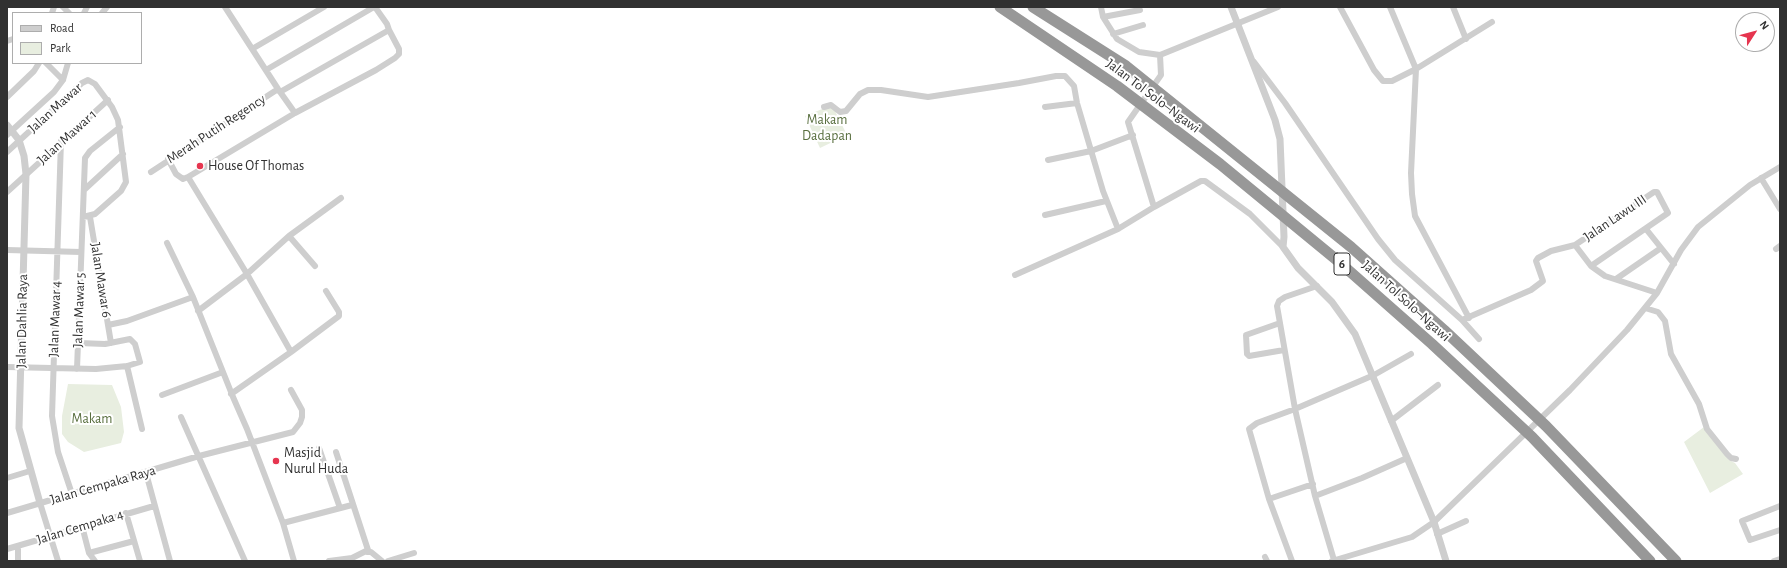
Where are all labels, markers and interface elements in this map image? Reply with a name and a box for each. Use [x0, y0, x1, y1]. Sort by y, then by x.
legend [12, 12, 142, 64]
north arrow [1735, 12, 1775, 52]
text: N [1758, 19, 1771, 32]
text: Road [50, 22, 74, 34]
text: Park [50, 42, 71, 54]
street label: Jalan Tol Solo–Ngawi [1103, 55, 1203, 137]
street label: Jalan Mawar [24, 79, 86, 137]
street label: Merah Putih Regency [163, 91, 269, 167]
street label: Jalan Mawar 1 [34, 106, 100, 168]
park label: Makam Dadapan [802, 112, 852, 144]
place label: House Of Thomas [208, 158, 304, 174]
marker: House Of Thomas [195, 161, 205, 171]
street label: Jalan Lawu III [1580, 191, 1650, 245]
street label: Jalan Mawar 6 [87, 241, 115, 319]
road number: 6 [1334, 253, 1350, 275]
street label: Jalan Tol Solo–Ngawi [1358, 257, 1454, 345]
street label: Jalan Mawar 5 [69, 272, 89, 348]
street label: Jalan Dahlia Raya [13, 274, 31, 368]
street label: Jalan Mawar 4 [45, 281, 65, 357]
park label: Makam [71, 411, 113, 427]
place label: Masjid Nurul Huda [284, 445, 348, 478]
marker: Masjid Nurul Huda [271, 456, 281, 466]
street label: Jalan Cempaka Raya [48, 462, 158, 508]
street label: Jalan Cempaka 4 [35, 506, 125, 548]

